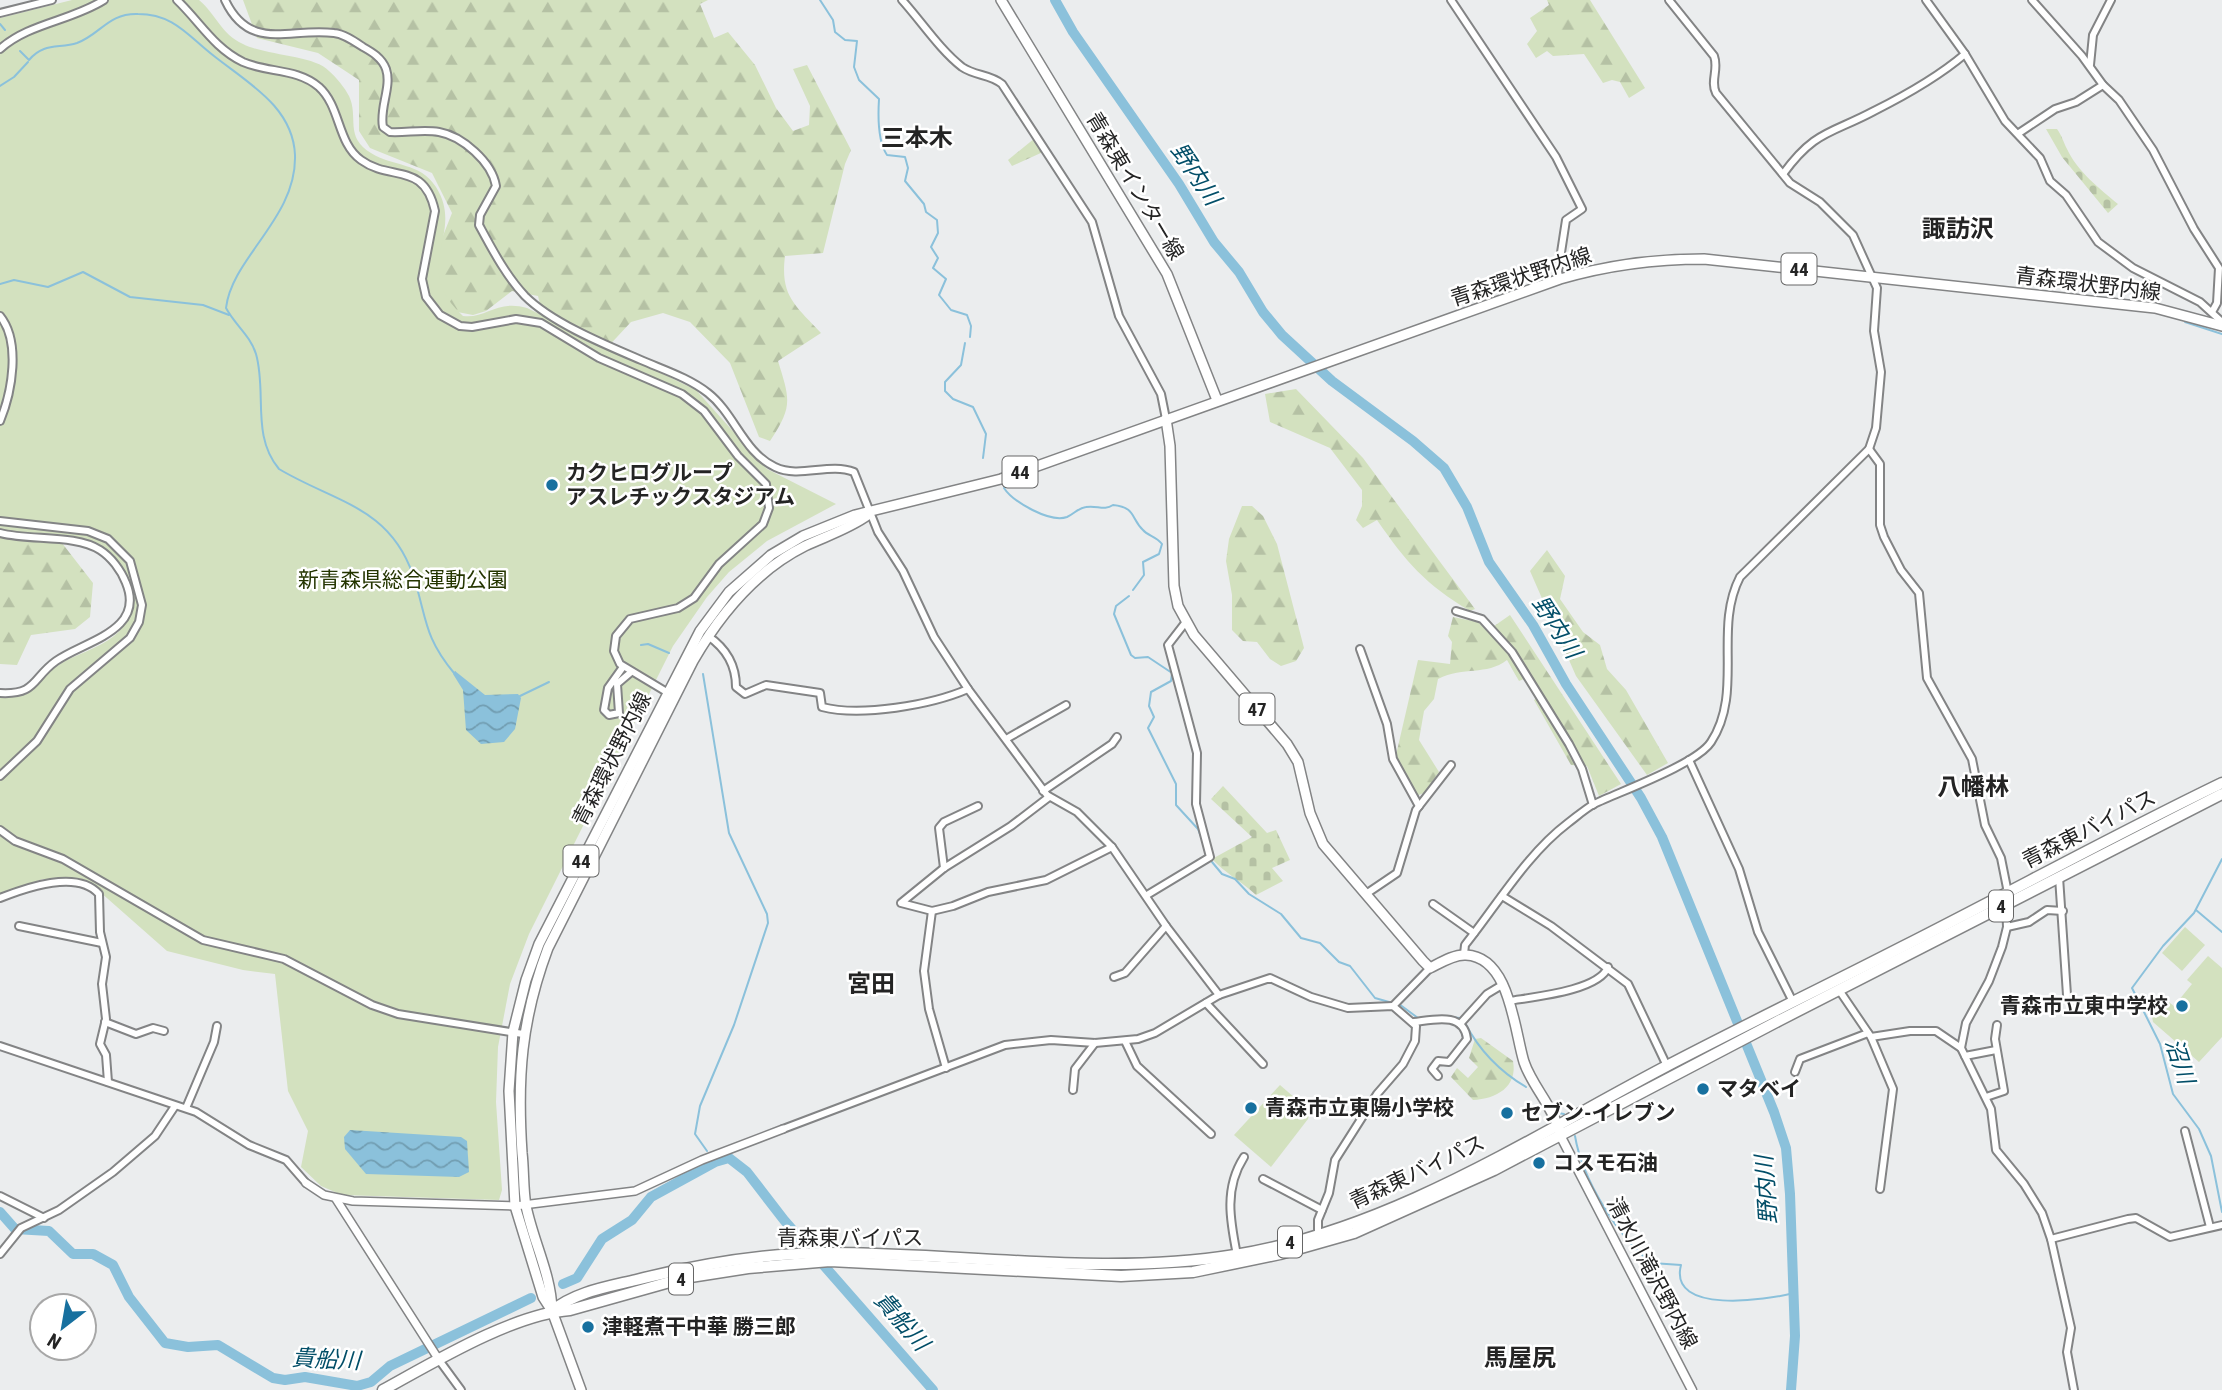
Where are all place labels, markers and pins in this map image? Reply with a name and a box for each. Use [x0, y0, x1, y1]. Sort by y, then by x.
place label: カクヒログループ アスレチックスタジアム [566, 461, 795, 509]
marker: カクヒログループ アスレチックスタジアム [544, 477, 560, 493]
place label: 青森市立東中学校 [2000, 994, 2168, 1018]
marker: 青森市立東中学校 [2174, 998, 2190, 1014]
place label: マタベイ [1717, 1077, 1801, 1101]
marker: マタベイ [1695, 1081, 1711, 1097]
place label: 青森市立東陽小学校 [1265, 1096, 1454, 1120]
marker: 青森市立東陽小学校 [1243, 1100, 1259, 1116]
place label: セブン-イレブン [1521, 1101, 1676, 1125]
marker: セブン-イレブン [1499, 1105, 1515, 1121]
place label: コスモ石油 [1553, 1151, 1658, 1175]
marker: コスモ石油 [1531, 1155, 1547, 1171]
place label: 津軽煮干中華 勝三郎 [602, 1315, 796, 1339]
marker: 津軽煮干中華 勝三郎 [580, 1319, 596, 1335]

